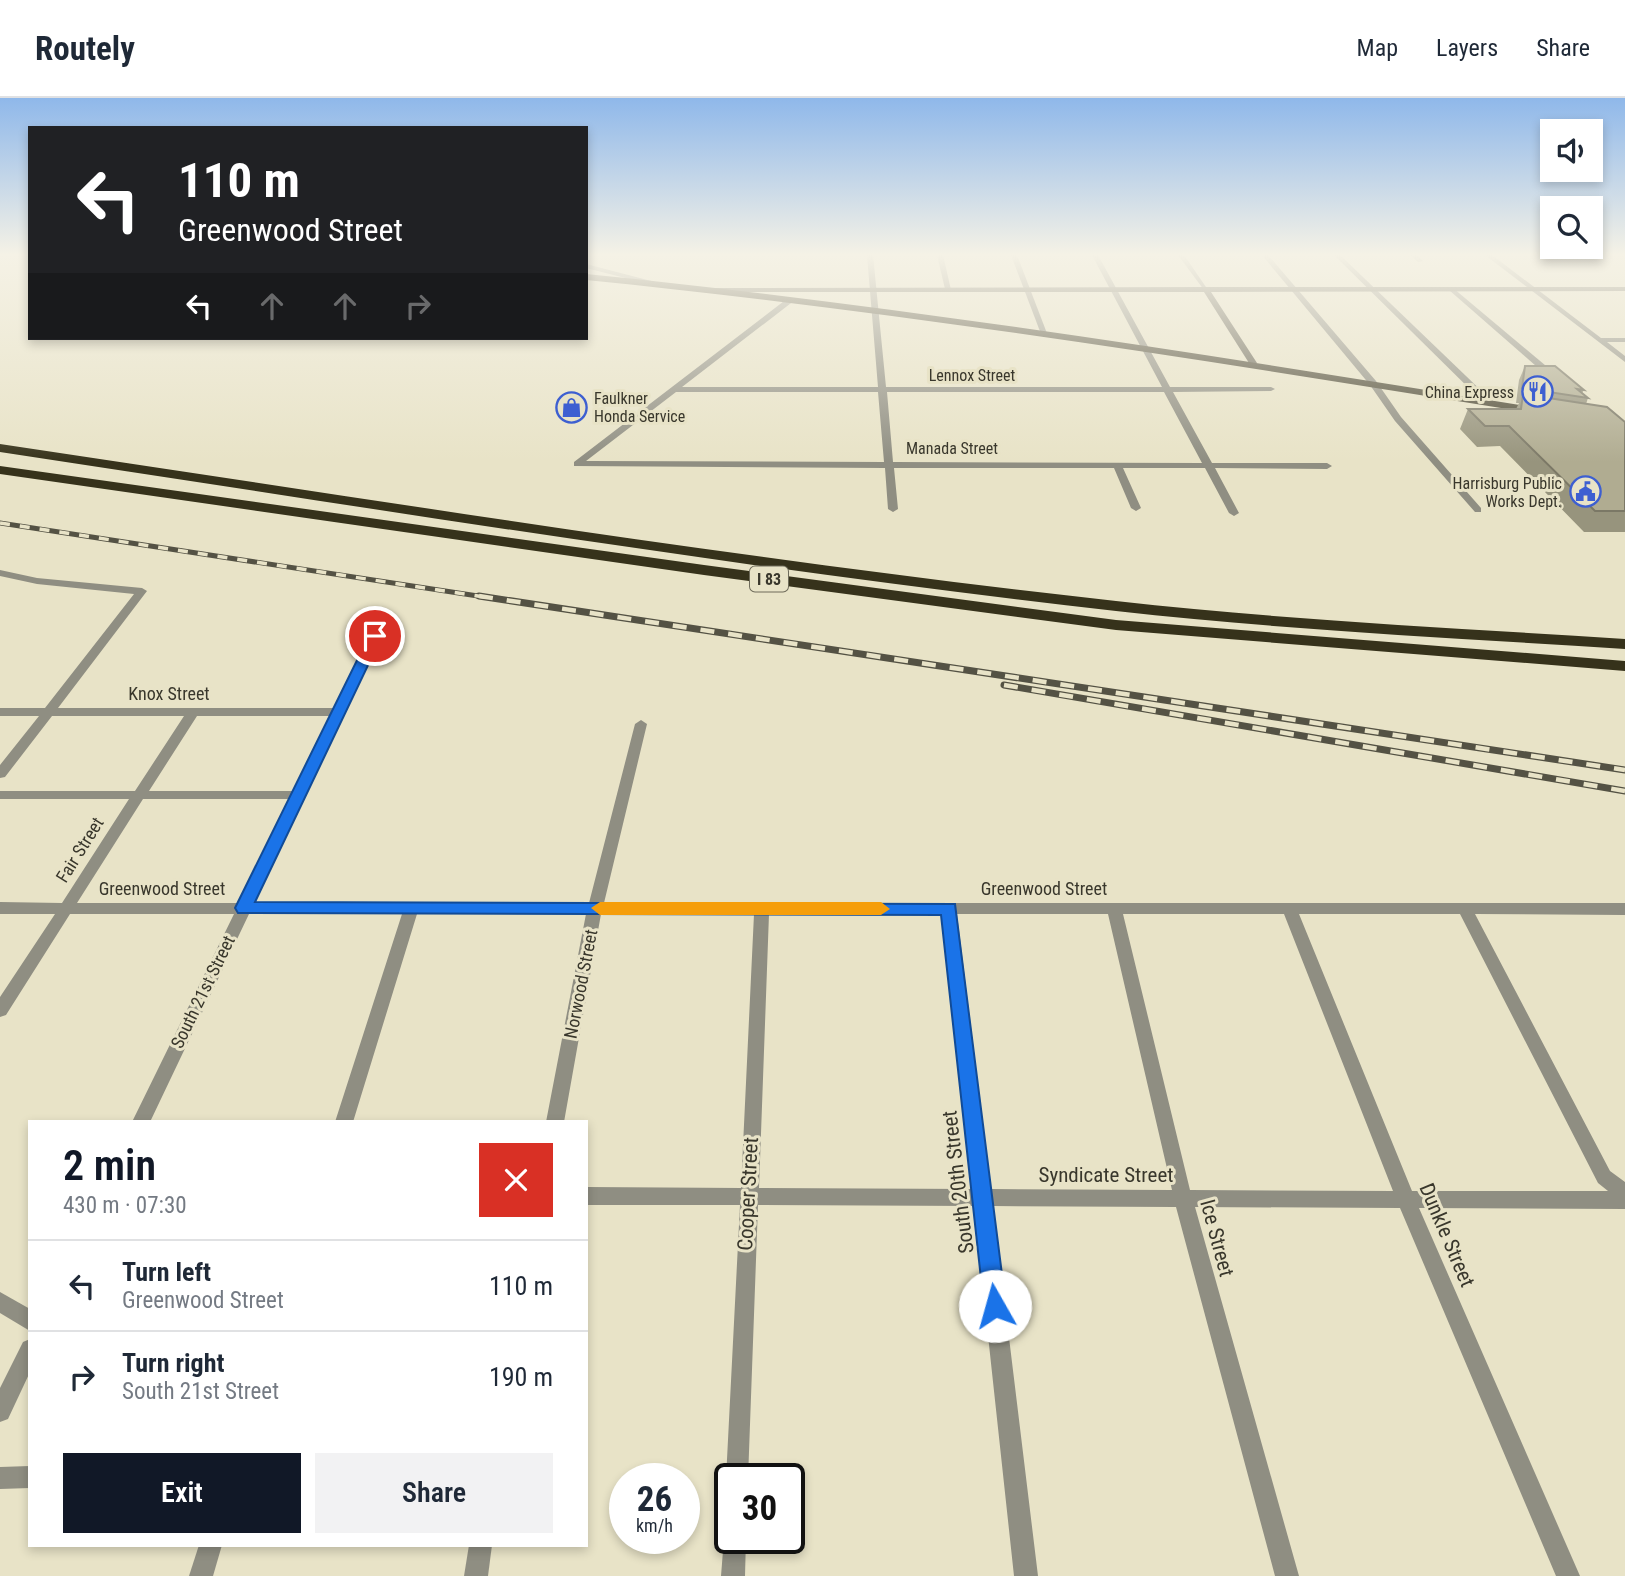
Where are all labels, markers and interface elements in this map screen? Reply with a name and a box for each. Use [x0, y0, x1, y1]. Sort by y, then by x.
text: Routely [35, 29, 135, 68]
text: Map [1357, 34, 1398, 62]
text: Layers [1436, 34, 1498, 62]
text: Share [1536, 34, 1590, 62]
map controls [1540, 119, 1603, 259]
button: sound [1540, 119, 1603, 182]
text: 110 m [178, 152, 300, 209]
icon: left [63, 154, 154, 245]
button: search [1540, 196, 1603, 259]
text: Greenwood Street [178, 211, 403, 249]
icon: left [180, 287, 218, 325]
icon: ahead [253, 287, 291, 325]
icon: ahead [326, 287, 364, 325]
icon: right [399, 287, 437, 325]
street label: Lennox Street [929, 366, 1016, 385]
restaurant icon: China Express [1520, 375, 1554, 409]
place label: China Express [1425, 383, 1514, 402]
place label: Faulkner Honda Service [594, 389, 685, 426]
shop icon: Faulkner Honda Service [554, 390, 588, 424]
street label: Manada Street [906, 439, 998, 458]
place label: Harrisburg Public Works Dept. [1453, 474, 1562, 511]
public building icon: Harrisburg Public Works Dept. [1568, 475, 1602, 509]
road number: I 83 [750, 566, 788, 592]
pin [345, 606, 405, 666]
icon: arrive [356, 617, 394, 655]
street label: Knox Street [128, 683, 210, 704]
street label: Fair Street [51, 813, 108, 886]
street label: Greenwood Street [99, 878, 225, 899]
street label: Greenwood Street [981, 878, 1107, 899]
street label: Norwood Street [560, 927, 601, 1040]
street label: South 21st Street [166, 932, 239, 1052]
street label: South 20th Street [937, 1109, 979, 1255]
street label: Cooper Street [733, 1137, 763, 1251]
text: 2 min [63, 1141, 156, 1190]
button: close [479, 1143, 553, 1217]
street label: Syndicate Street [1039, 1163, 1173, 1187]
street label: Dunkle Street [1414, 1179, 1480, 1291]
text: 430 m · 07:30 [63, 1192, 187, 1219]
street label: Ice Street [1195, 1197, 1239, 1279]
text: Turn left [122, 1257, 211, 1287]
icon: left [63, 1267, 101, 1305]
position arrow [958, 1269, 1032, 1343]
text: 110 m [489, 1271, 553, 1301]
text: Greenwood Street [122, 1287, 284, 1314]
text: Turn right [122, 1348, 224, 1378]
icon: right [63, 1358, 101, 1396]
text: 190 m [489, 1362, 553, 1392]
text: South 21st Street [122, 1378, 279, 1405]
button: Exit [63, 1453, 301, 1533]
button: Share [315, 1453, 553, 1533]
speed limit sign: 30 [714, 1463, 805, 1554]
text: 26 [637, 1479, 672, 1520]
text: km/h [636, 1515, 673, 1536]

